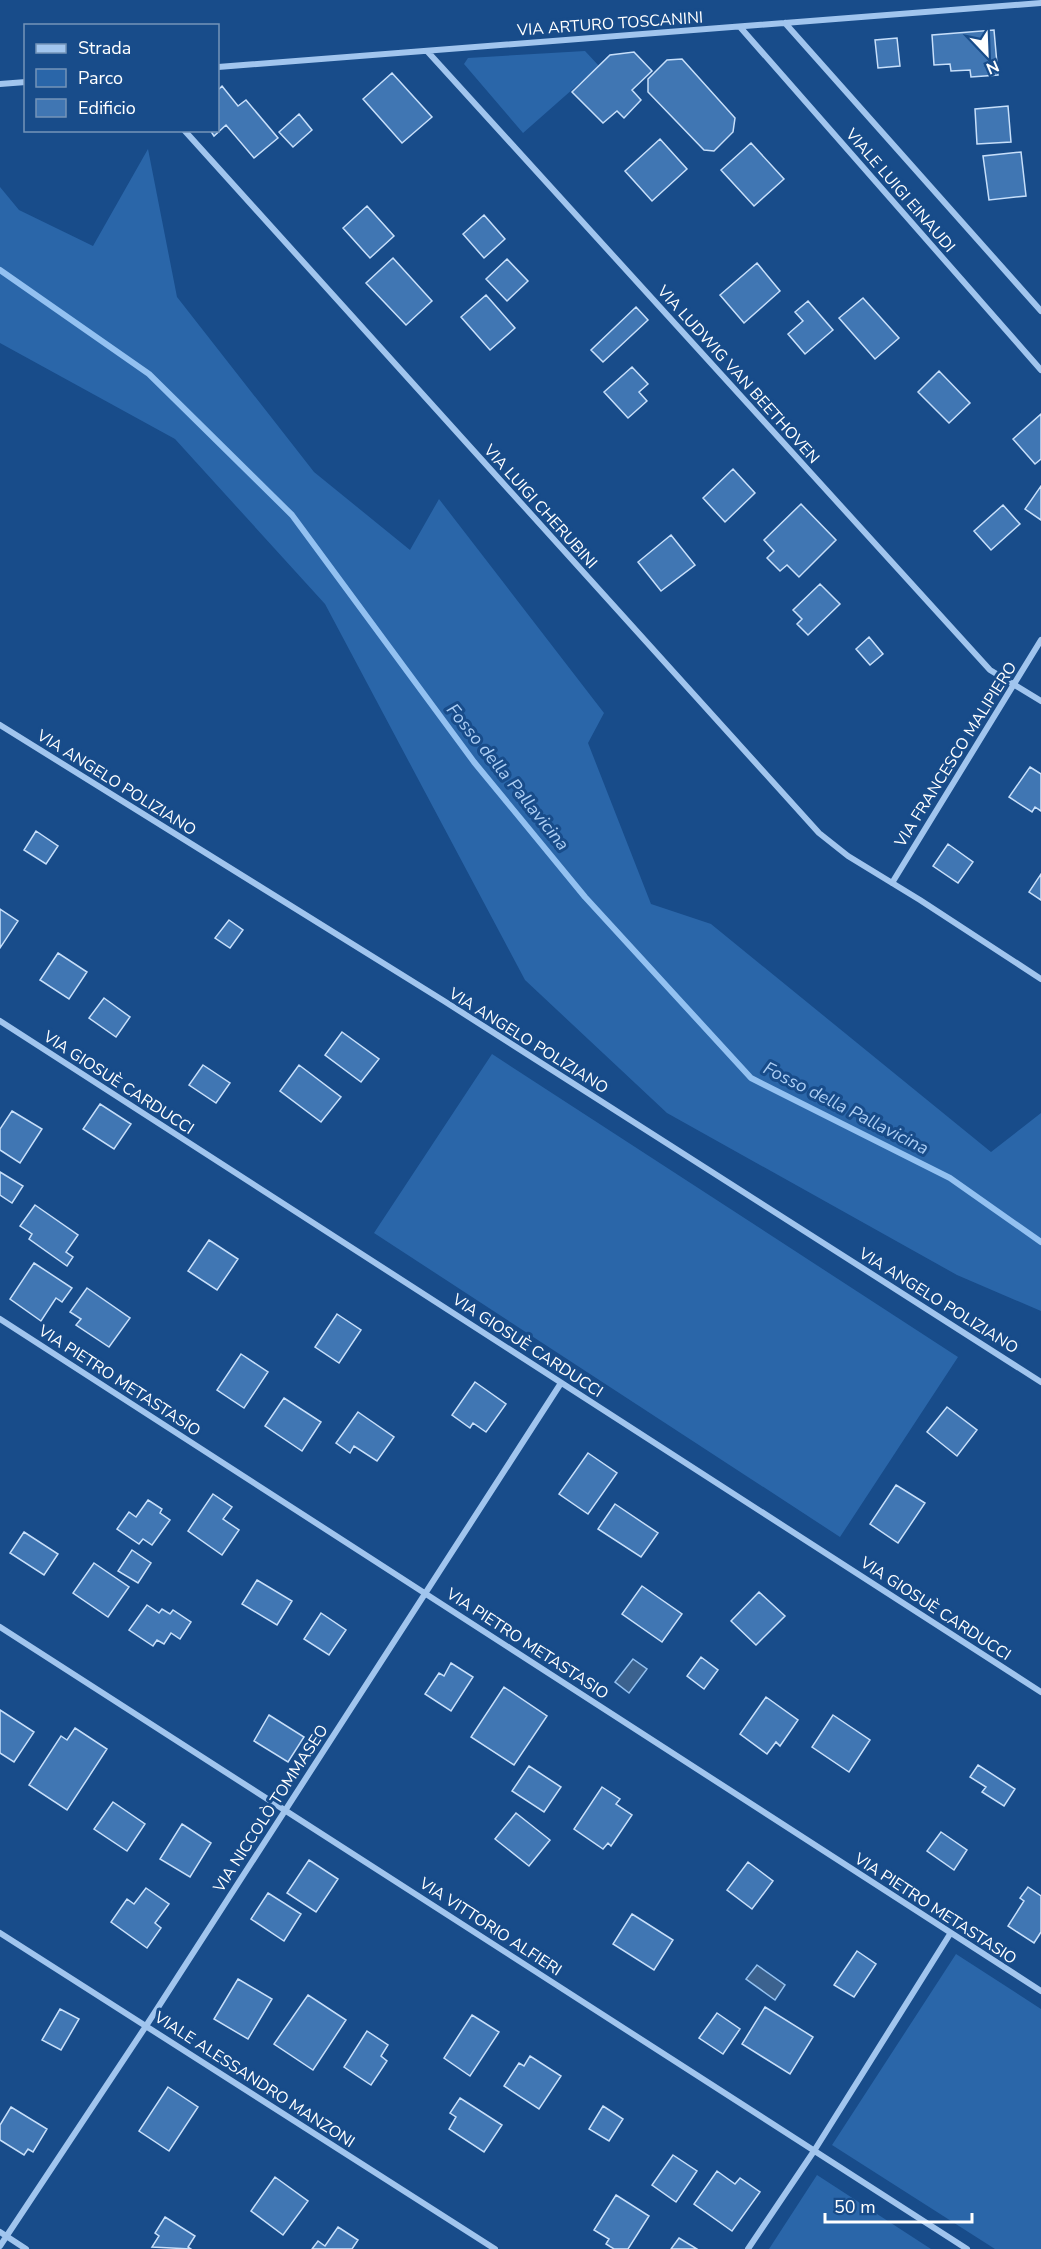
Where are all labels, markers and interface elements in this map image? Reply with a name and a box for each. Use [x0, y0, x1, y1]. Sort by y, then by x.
street label: VIA ARTURO TOSCANINI [515, 7, 704, 42]
legend [24, 24, 219, 132]
north arrow [957, 24, 1017, 84]
text: Strada [78, 36, 131, 60]
text: N [983, 54, 1002, 79]
text: Parco [78, 66, 123, 90]
text: Edificio [78, 96, 136, 120]
street label: VIALE LUIGI EINAUDI [840, 123, 960, 257]
street label: VIA LUDWIG VAN BEETHOVEN [651, 280, 824, 469]
street label: VIA LUIGI CHERUBINI [478, 439, 602, 574]
street label: VIA FRANCESCO MALIPIERO [889, 658, 1022, 852]
water label: Fosso della Pallavicina [441, 698, 575, 856]
street label: VIA ANGELO POLIZIANO [32, 724, 200, 841]
street label: VIA ANGELO POLIZIANO [444, 982, 612, 1099]
street label: VIA GIOSUÈ CARDUCCI [38, 1025, 198, 1140]
water label: Fosso della Pallavicina [759, 1056, 933, 1160]
street label: VIA ANGELO POLIZIANO [854, 1242, 1022, 1359]
street label: VIA GIOSUÈ CARDUCCI [447, 1288, 607, 1403]
street label: VIA PIETRO METASTASIO [33, 1319, 205, 1442]
street label: VIA GIOSUÈ CARDUCCI [855, 1551, 1015, 1666]
street label: VIA PIETRO METASTASIO [441, 1582, 613, 1705]
street label: VIA NICCOLÒ TOMMASEO [208, 1720, 333, 1898]
street label: VIA PIETRO METASTASIO [849, 1847, 1021, 1970]
street label: VIA VITTORIO ALFIERI [414, 1872, 566, 1981]
street label: VIALE ALESSANDRO MANZONI [149, 2006, 359, 2153]
scale bar [825, 2186, 972, 2224]
text: 50 m [834, 2195, 876, 2219]

